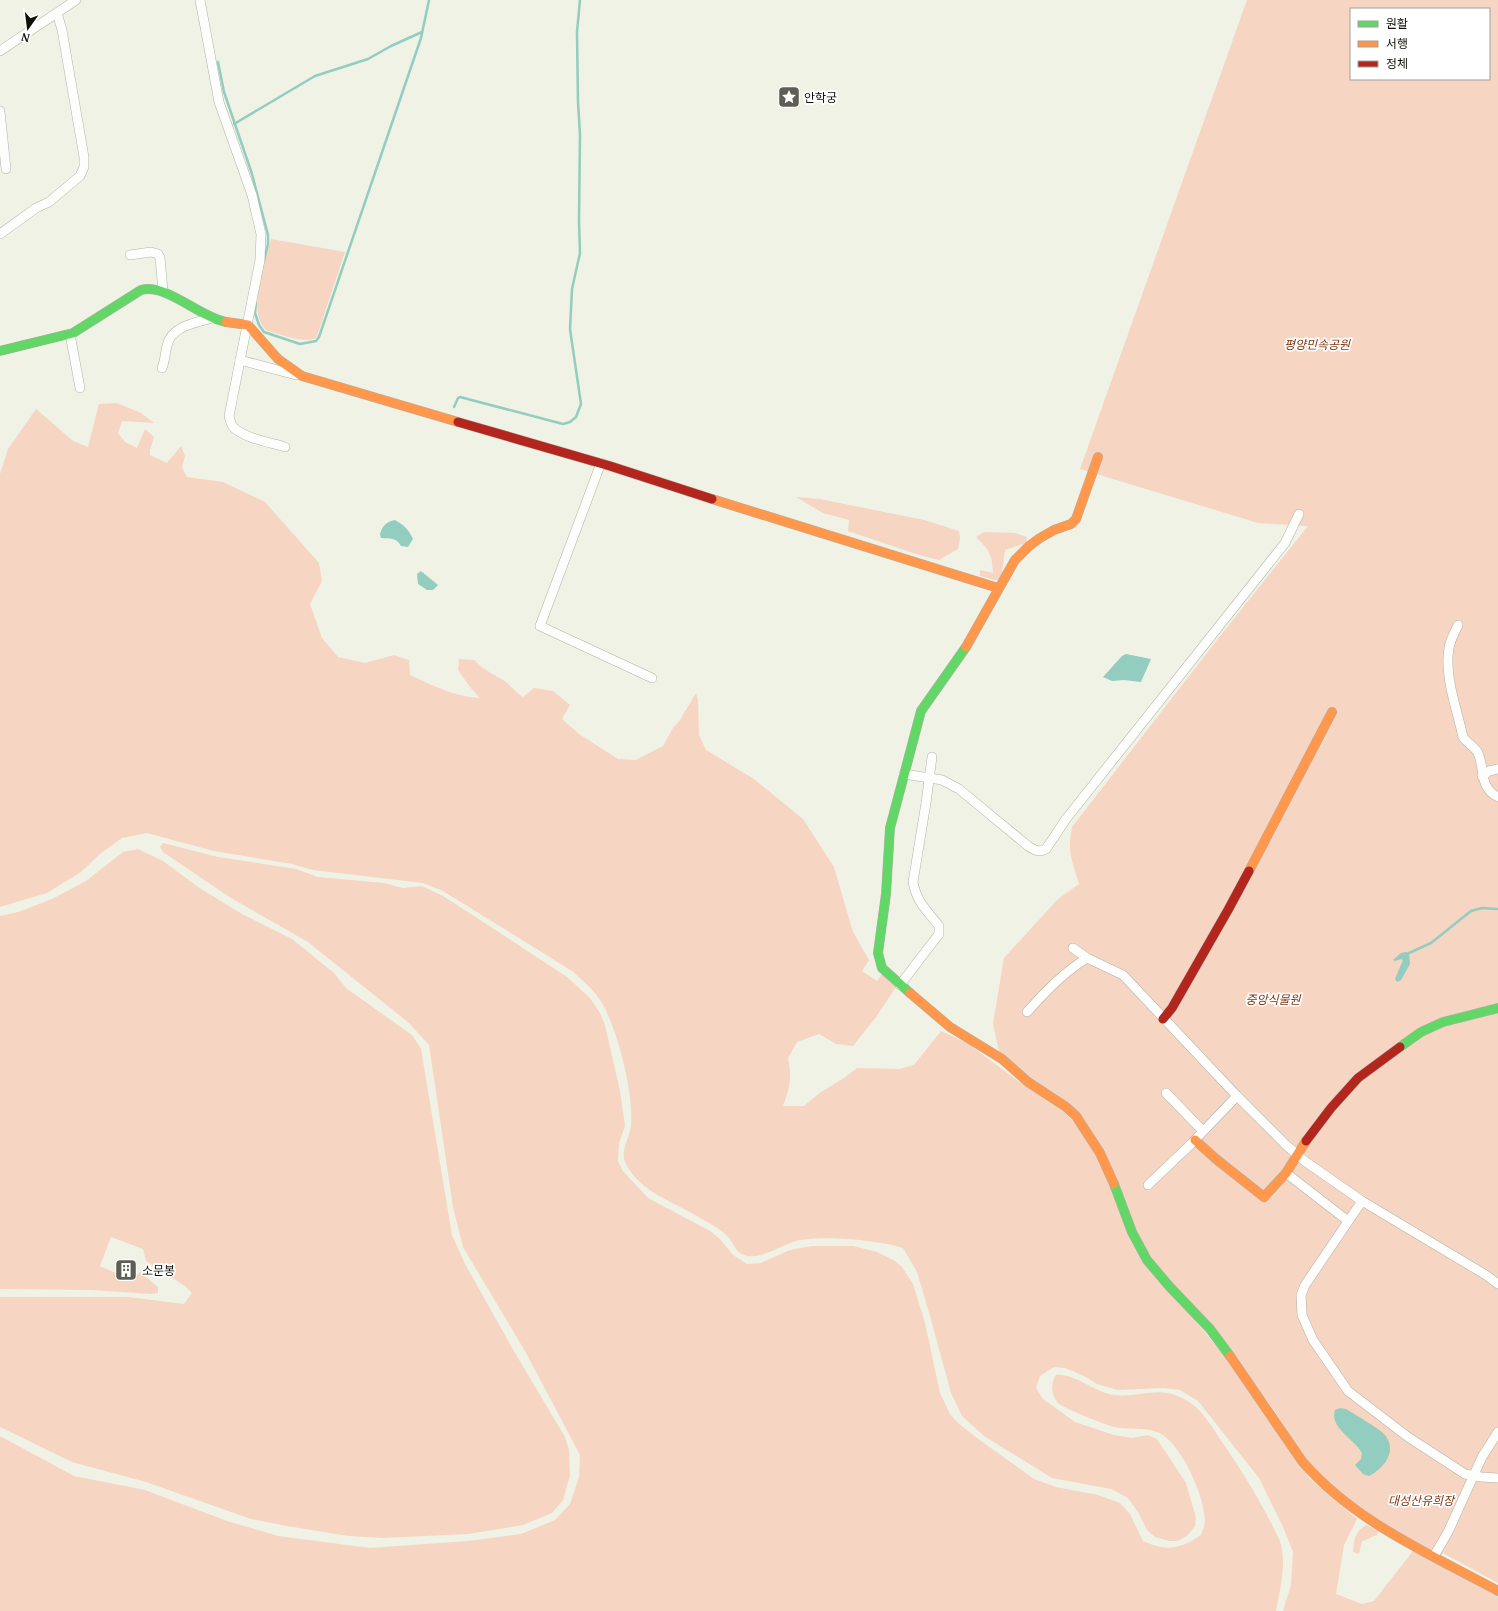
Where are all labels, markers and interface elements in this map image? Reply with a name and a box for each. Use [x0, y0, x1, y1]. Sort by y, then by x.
north arrow [8, 8, 48, 48]
legend [1350, 8, 1490, 80]
text: 원활 [1386, 16, 1408, 31]
text: N [19, 30, 31, 46]
text: 서행 [1386, 36, 1408, 51]
text: 정체 [1386, 56, 1408, 71]
place icon: 안학궁 [776, 84, 802, 110]
place label: 안학궁 [804, 90, 837, 105]
park label: 평양민속공원 [1284, 337, 1351, 352]
park label: 중앙식물원 [1245, 992, 1302, 1007]
building icon: 소문봉 [113, 1257, 139, 1283]
place label: 소문봉 [142, 1263, 175, 1278]
park label: 대성산유희장 [1388, 1493, 1456, 1508]

